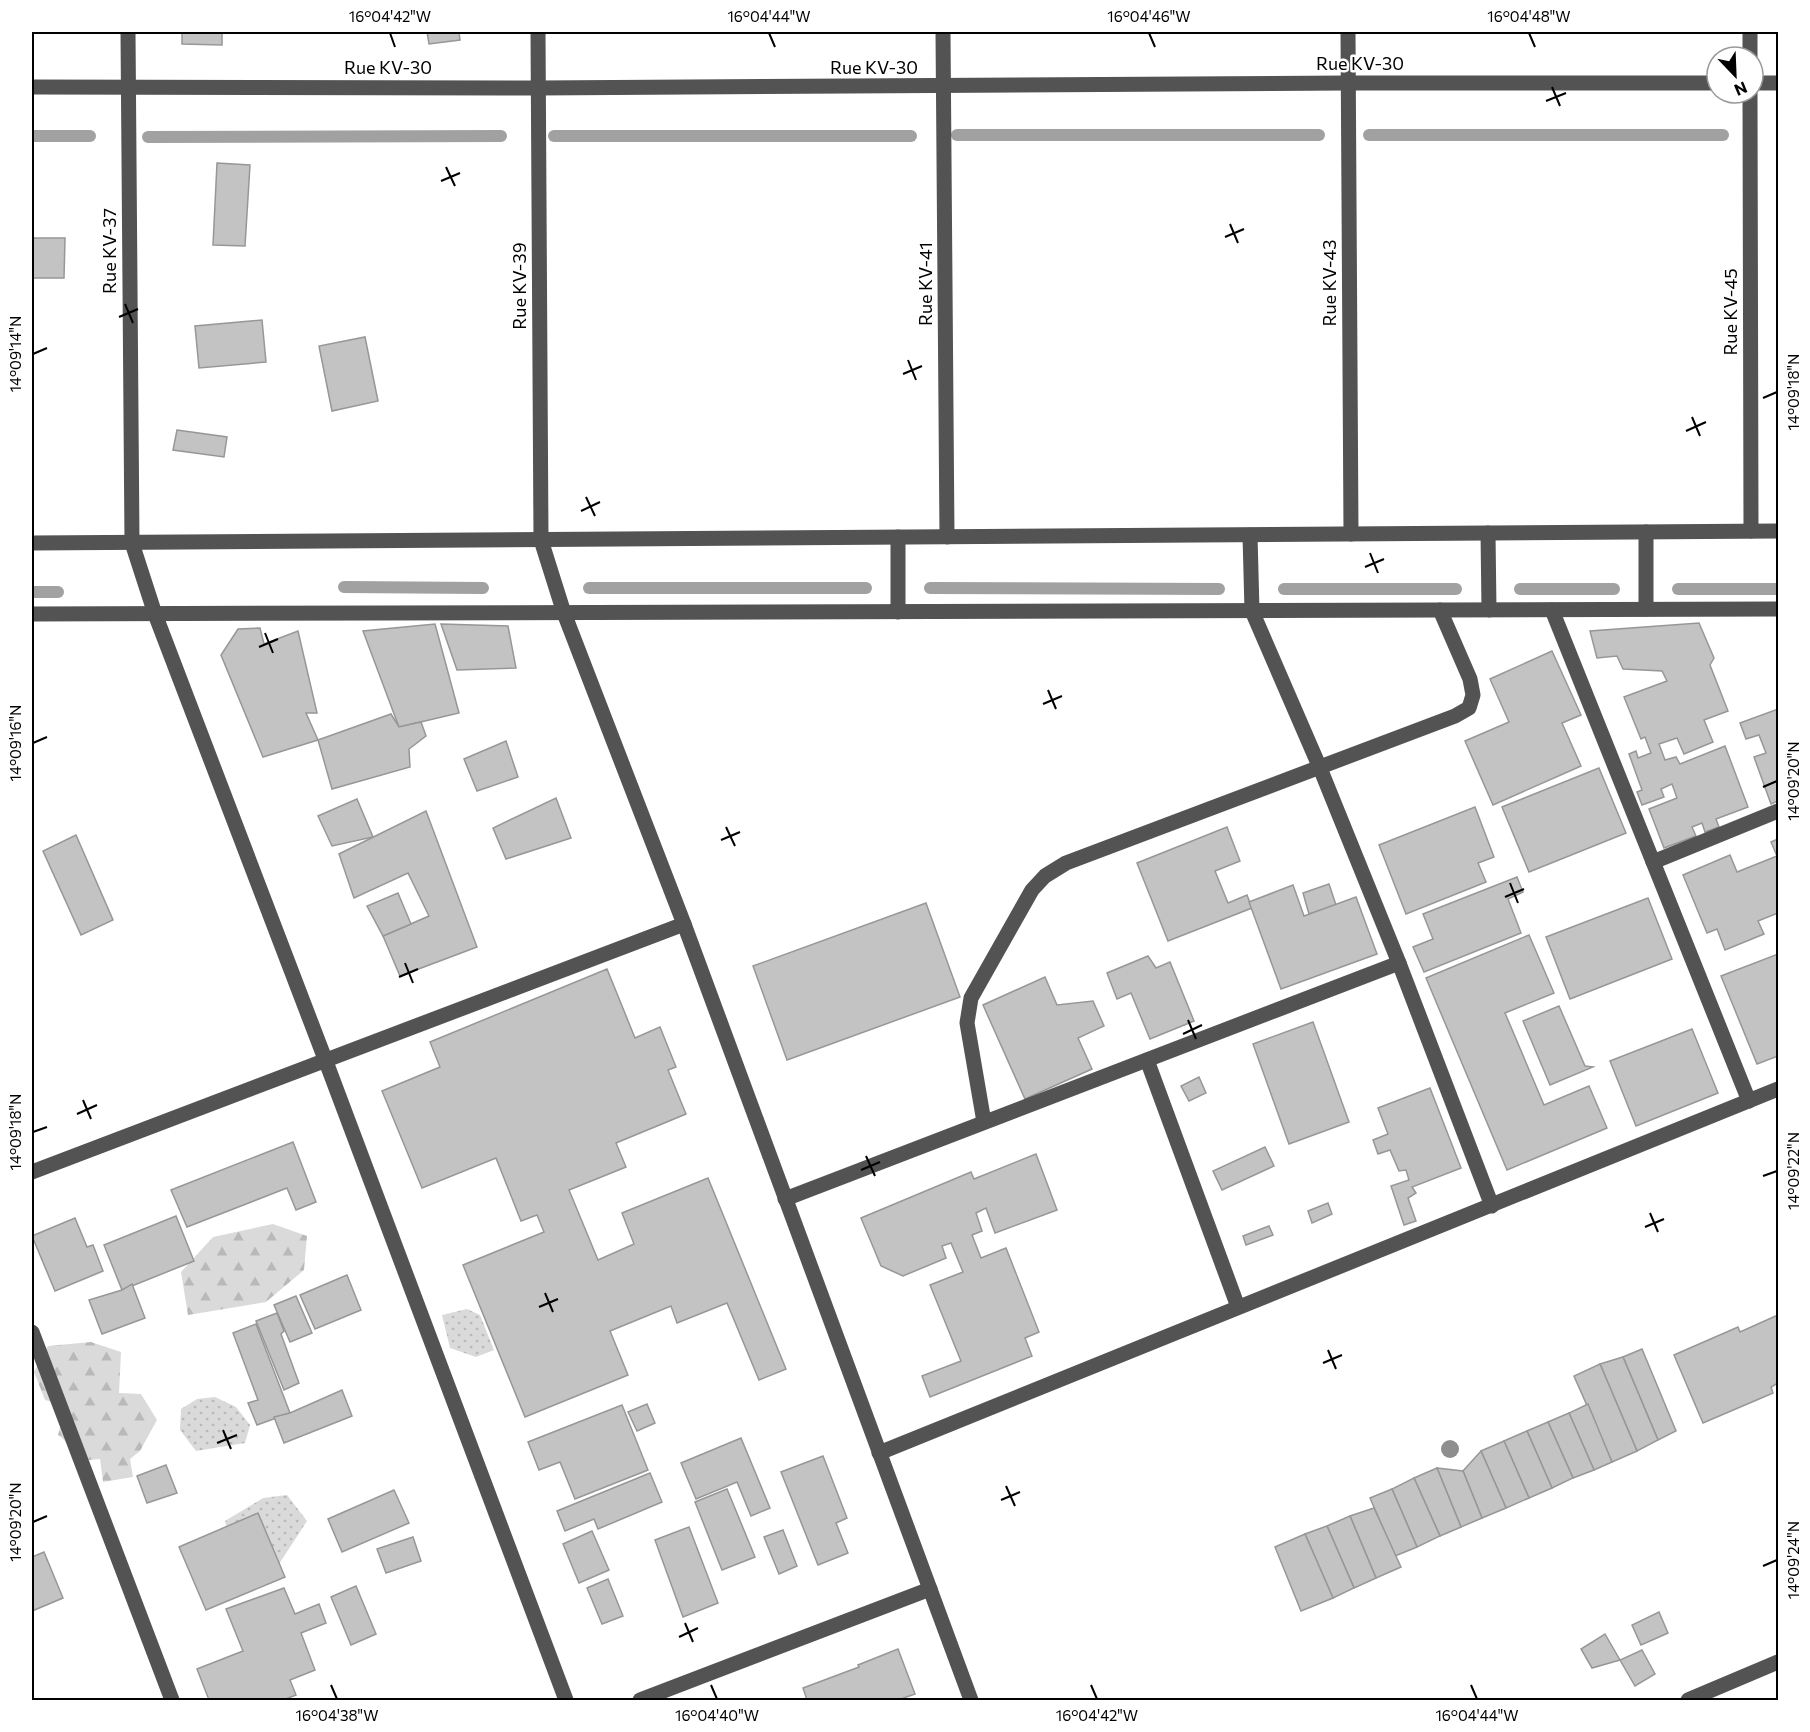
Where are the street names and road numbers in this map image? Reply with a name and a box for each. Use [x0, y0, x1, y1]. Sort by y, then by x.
street label: Rue KV-30 [1316, 52, 1404, 74]
street label: Rue KV-30 [344, 56, 432, 78]
street label: Rue KV-30 [830, 56, 918, 78]
street label: Rue KV-37 [98, 208, 120, 294]
street label: Rue KV-43 [1318, 239, 1340, 327]
street label: Rue KV-39 [508, 242, 530, 330]
street label: Rue KV-41 [914, 242, 936, 326]
street label: Rue KV-45 [1719, 268, 1741, 356]

